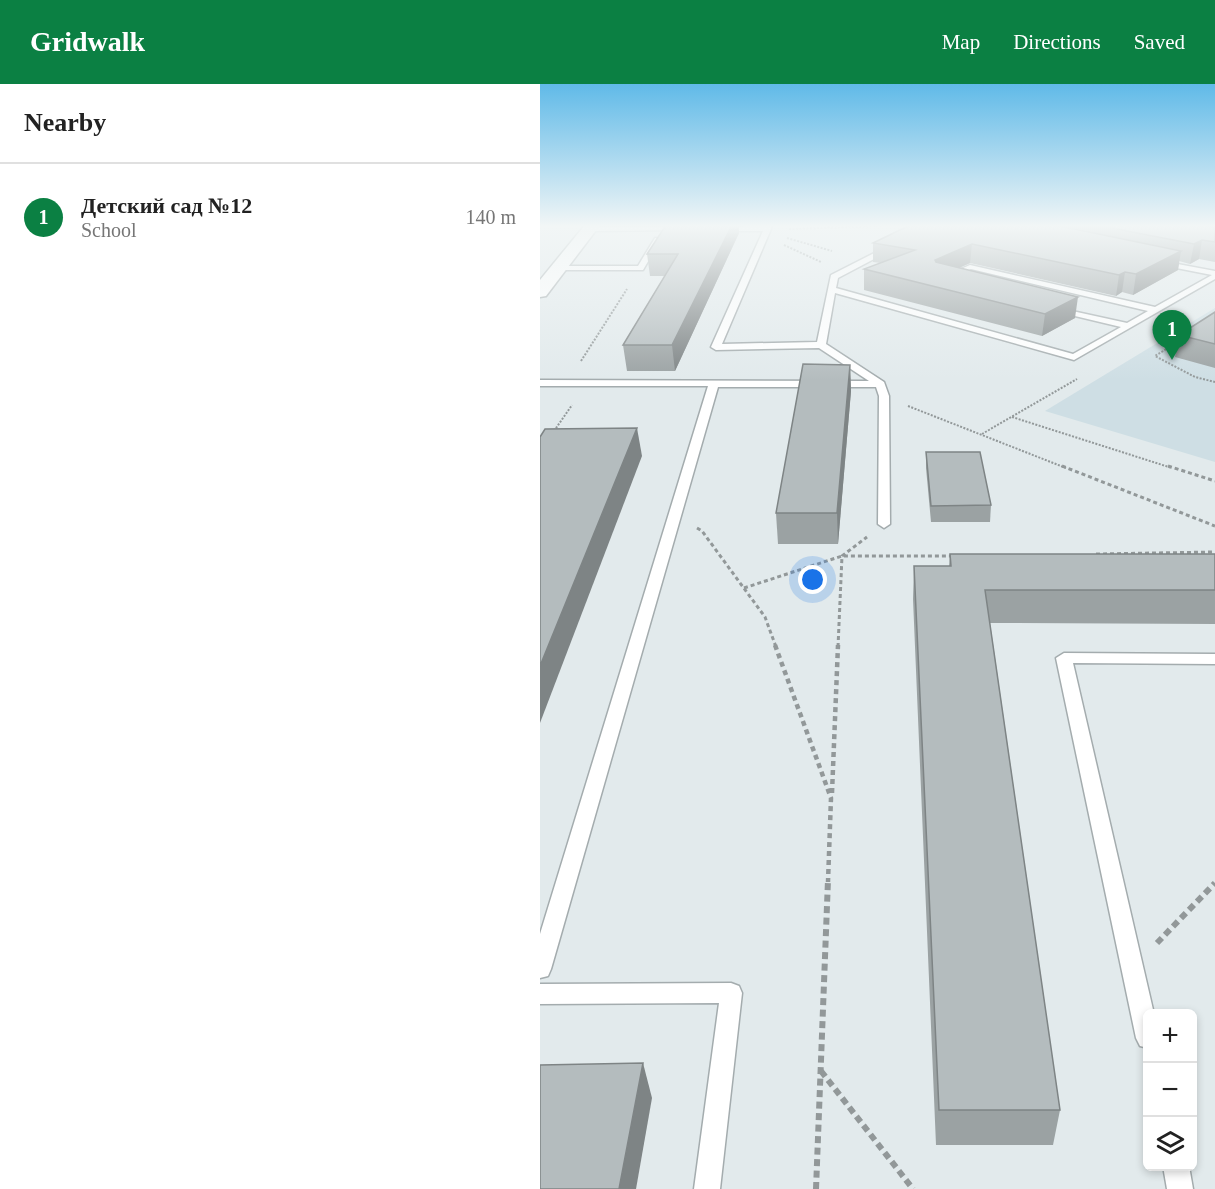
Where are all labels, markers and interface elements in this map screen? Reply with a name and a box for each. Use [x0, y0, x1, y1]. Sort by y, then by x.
text: Gridwalk [30, 26, 145, 57]
text: Map [942, 30, 980, 54]
text: Directions [1013, 30, 1101, 54]
text: Saved [1134, 30, 1185, 54]
text: Nearby [24, 108, 106, 137]
text: Детский сад №12 [81, 193, 252, 218]
text: 1 [39, 206, 49, 228]
text: 140 m [465, 206, 516, 228]
text: School [81, 219, 137, 241]
pin: 1 [1152, 310, 1192, 360]
your location [798, 565, 827, 594]
map controls [1143, 1009, 1197, 1171]
button: + [1143, 1009, 1197, 1063]
button: − [1143, 1063, 1197, 1117]
button: layers [1143, 1117, 1197, 1171]

